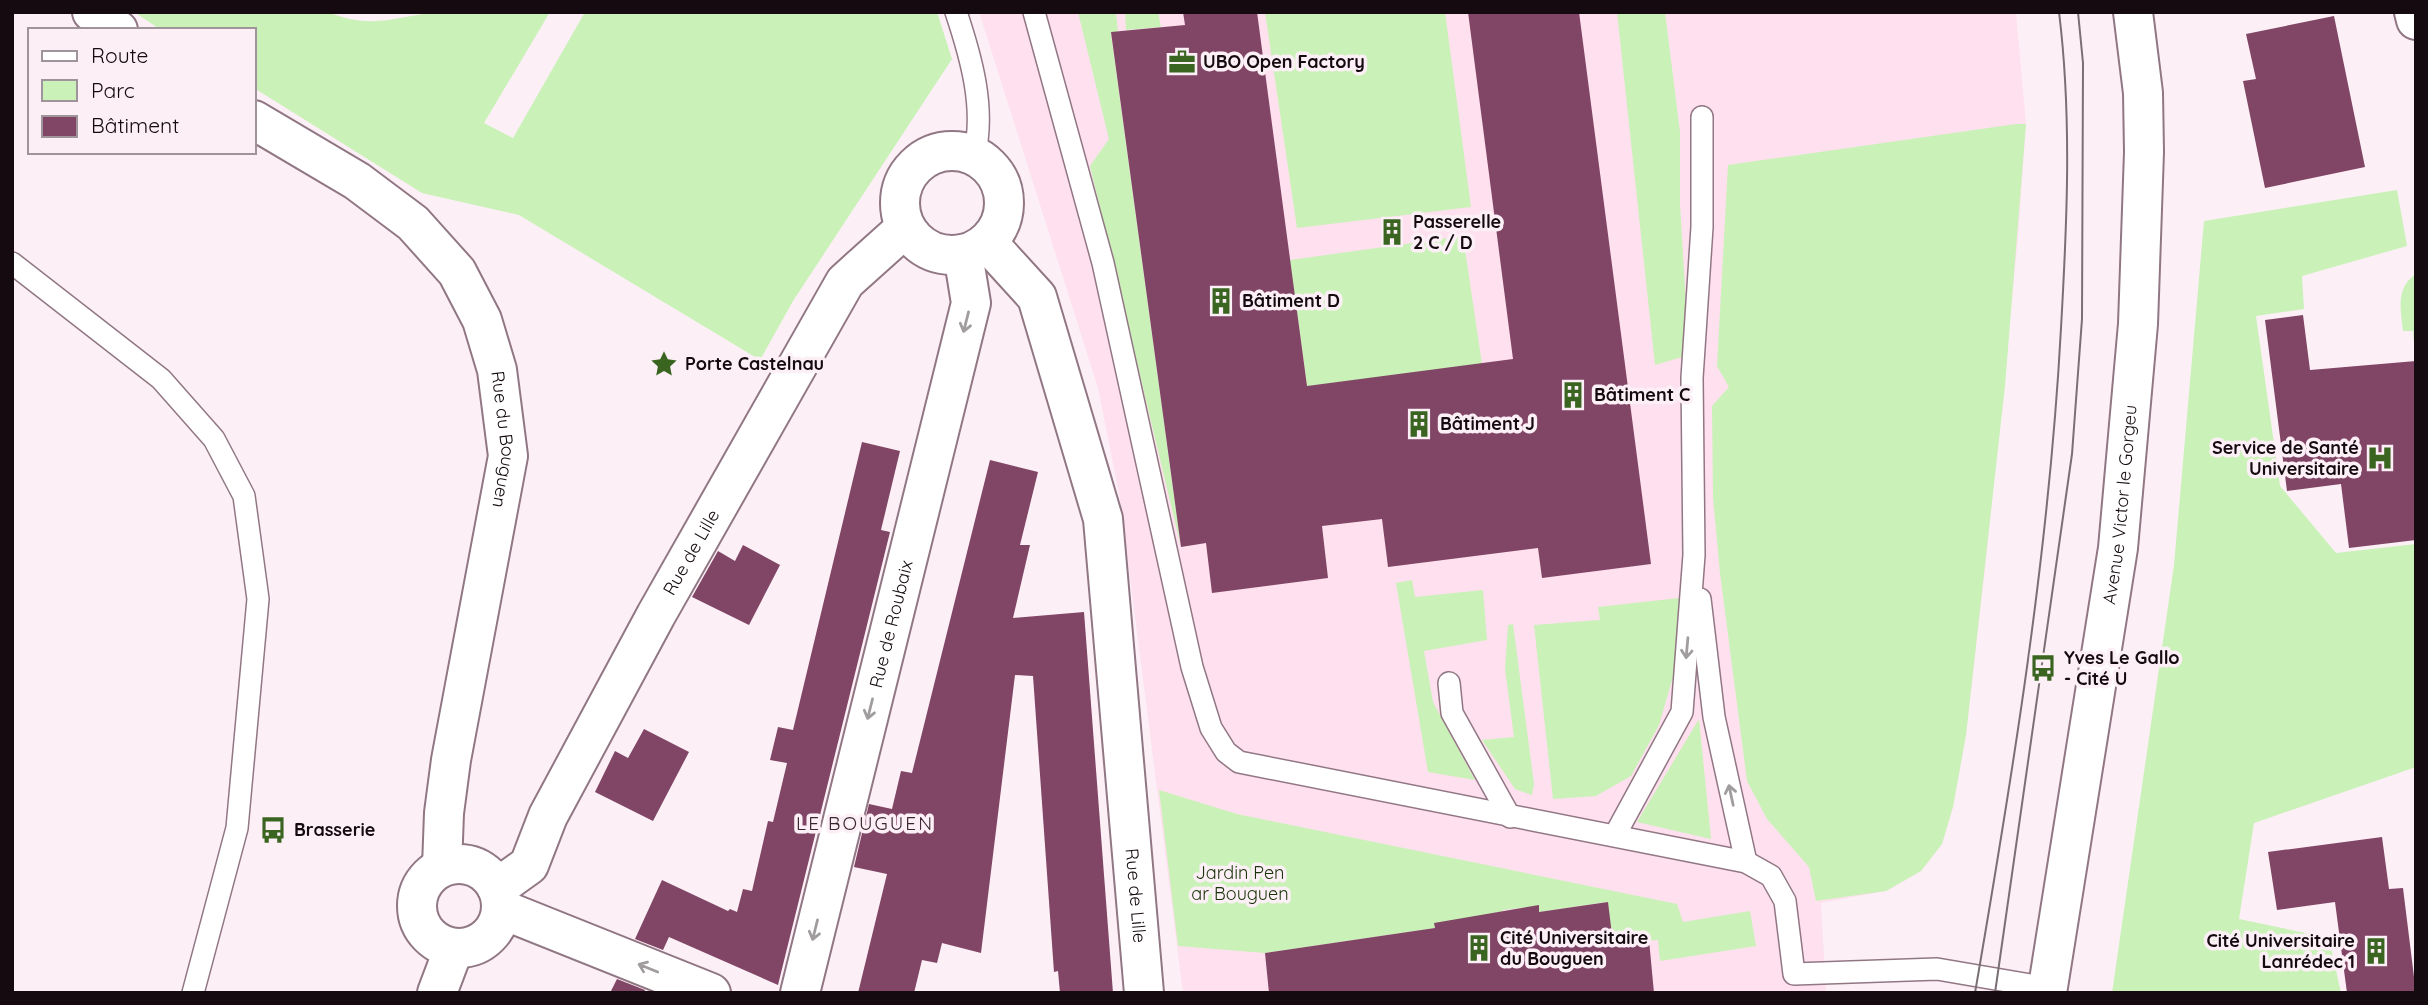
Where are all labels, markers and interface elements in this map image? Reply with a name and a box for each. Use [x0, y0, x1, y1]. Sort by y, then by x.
legend [28, 28, 256, 154]
text: Route [91, 42, 148, 68]
office icon: UBO Open Factory [1167, 47, 1197, 77]
place label: UBO Open Factory [1203, 50, 1365, 73]
text: Parc [91, 77, 135, 103]
text: Bâtiment [91, 112, 179, 138]
place label: Passerelle 2 C / D [1413, 210, 1501, 254]
building icon: Passerelle 2 C / D [1377, 217, 1407, 247]
building icon: Bâtiment D [1206, 286, 1236, 316]
place label: Bâtiment D [1242, 289, 1340, 312]
one-way arrow [959, 310, 972, 332]
place icon: Porte Castelnau [649, 349, 679, 379]
place label: Porte Castelnau [685, 352, 824, 375]
street label: Rue du Bouguen [486, 369, 520, 510]
building icon: Bâtiment C [1558, 380, 1588, 410]
place label: Bâtiment C [1594, 383, 1690, 406]
street label: Avenue Victor le Gorgeu [2097, 404, 2142, 606]
building icon: Bâtiment J [1404, 409, 1434, 439]
place label: Bâtiment J [1440, 412, 1535, 435]
place label: Service de Santé Universitaire [2212, 436, 2359, 480]
hospital icon: Service de Santé Universitaire [2365, 443, 2395, 473]
street label: Rue de Lille [658, 505, 724, 599]
street label: Rue de Roubaix [864, 558, 918, 690]
one-way arrow [1680, 636, 1693, 658]
place label: Yves Le Gallo - Cité U [2064, 646, 2180, 690]
bus stop icon: Yves Le Gallo - Cité U [2028, 653, 2058, 683]
one-way arrow [863, 697, 876, 720]
one-way arrow [1724, 785, 1737, 807]
district label: LE BOUGUEN [796, 811, 934, 835]
bus stop icon: Brasserie [258, 815, 288, 845]
place label: Brasserie [294, 818, 375, 841]
street label: Rue de Lille [1121, 847, 1152, 944]
park label: Jardin Pen ar Bouguen [1191, 861, 1289, 905]
one-way arrow [808, 918, 821, 940]
place label: Cité Universitaire du Bouguen [1500, 926, 1648, 970]
place label: Cité Universitaire Lanrédec 1 [2207, 929, 2355, 973]
building icon: Cité Universitaire du Bouguen [1464, 933, 1494, 963]
building icon: Cité Universitaire Lanrédec 1 [2361, 936, 2391, 966]
one-way arrow [638, 960, 659, 973]

